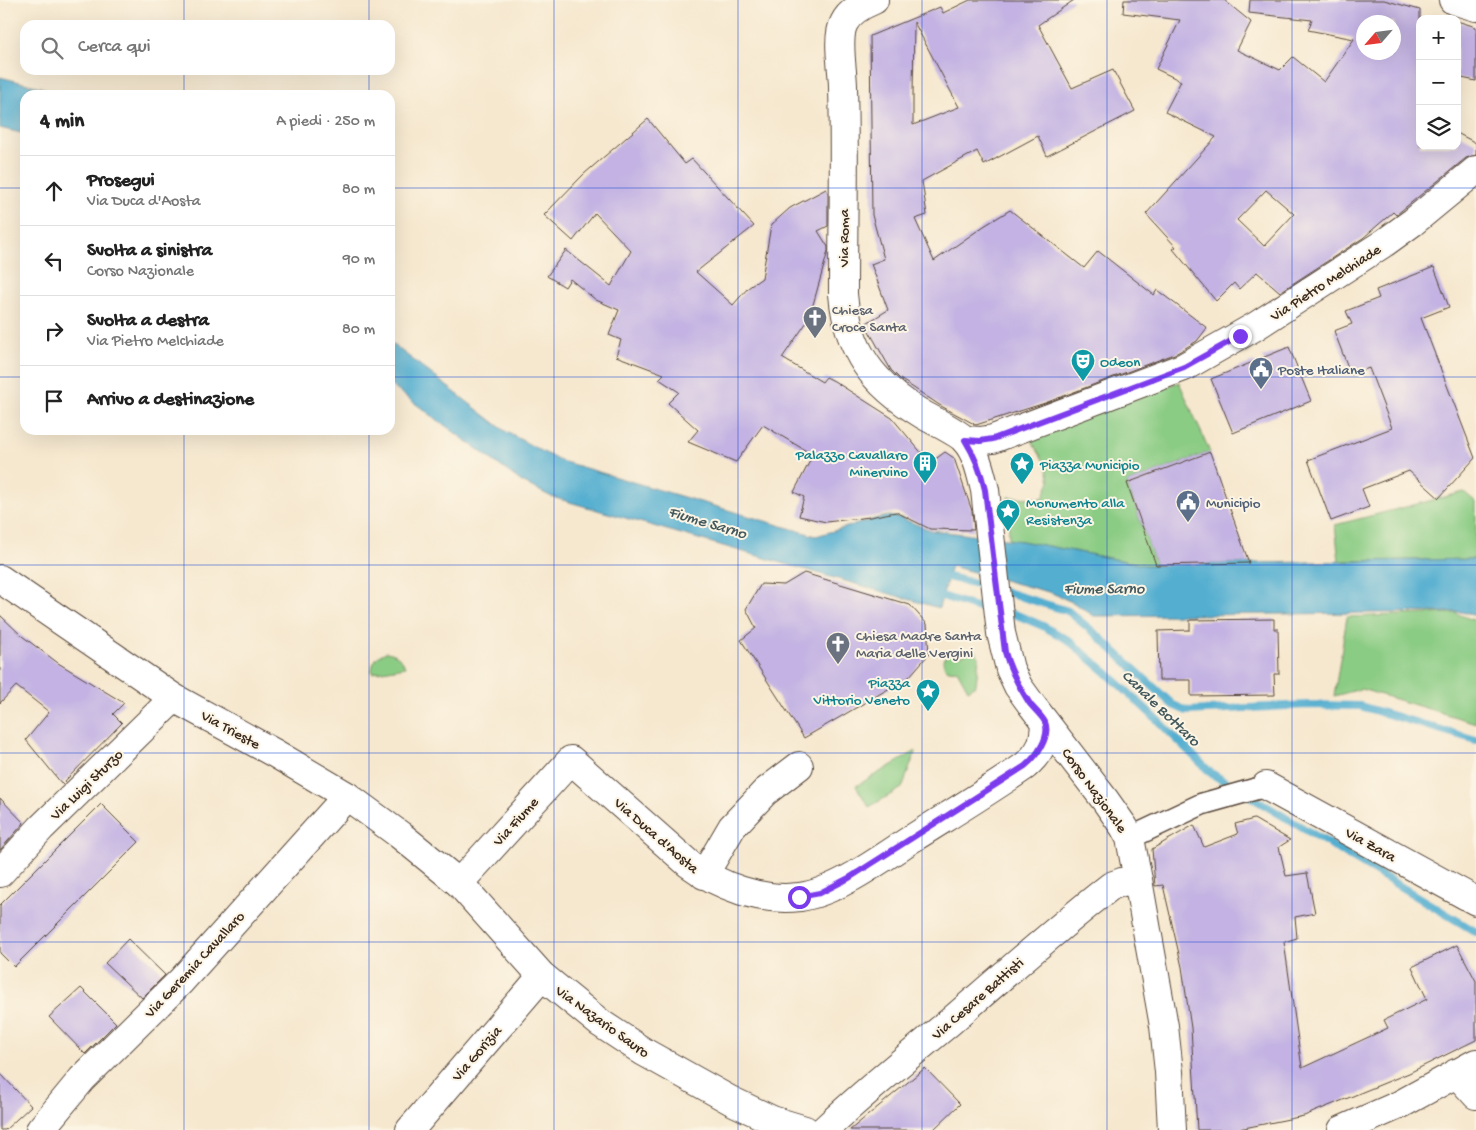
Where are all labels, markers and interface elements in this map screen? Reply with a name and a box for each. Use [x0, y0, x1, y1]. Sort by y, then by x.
north arrow [1356, 15, 1401, 60]
map controls [1416, 15, 1461, 150]
button: + [1416, 15, 1461, 60]
search box [20, 20, 395, 75]
icon: search [38, 34, 66, 62]
text: Cerca qui [78, 36, 151, 59]
button: − [1416, 60, 1461, 105]
button: layers [1416, 105, 1461, 150]
text: 4 min [40, 110, 84, 135]
text: A piedi · 250 m [276, 113, 375, 132]
text: Prosegui [87, 170, 155, 193]
icon: ahead [40, 177, 68, 205]
text: 80 m [342, 181, 375, 200]
text: Via Duca d'Aosta [87, 193, 201, 212]
street label: Via Roma [836, 208, 854, 268]
text: Svolta a sinistra [87, 240, 212, 263]
street label: Via Pietro Melchiade [1267, 241, 1385, 327]
icon: left [40, 247, 68, 275]
text: 90 m [343, 251, 375, 270]
text: Corso Nazionale [87, 263, 194, 282]
place label: Chiesa Croce Santa [832, 302, 907, 337]
church icon: Chiesa Croce Santa [802, 305, 828, 339]
text: Svolta a destra [87, 310, 209, 333]
icon: right [40, 317, 68, 345]
text: 80 m [342, 321, 375, 340]
route end [1229, 325, 1252, 348]
text: Via Pietro Melchiade [87, 333, 224, 352]
theatre icon: Odeon [1070, 348, 1096, 382]
place label: Odeon [1100, 354, 1140, 372]
public building icon: Poste Italiane [1248, 356, 1274, 390]
place label: Poste Italiane [1277, 362, 1365, 380]
icon: arrive [40, 387, 68, 415]
text: Arrivo a destinazione [87, 389, 254, 412]
place label: Palazzo Cavallaro Minervino [795, 447, 908, 482]
building icon: Palazzo Cavallaro Minervino [912, 450, 938, 484]
place icon: Piazza Municipio [1009, 451, 1035, 485]
place label: Piazza Municipio [1039, 457, 1140, 475]
public building icon: Municipio [1175, 489, 1201, 523]
place label: Monumento alla Resistenza [1026, 495, 1125, 530]
place label: Municipio [1206, 495, 1261, 513]
place icon: Monumento alla Resistenza [995, 498, 1021, 532]
water label: Fiume Sarno [666, 504, 749, 545]
water label: Fiume Sarno [1064, 581, 1145, 600]
place label: Chiesa Madre Santa Maria delle Vergini [856, 628, 982, 663]
church icon: Chiesa Madre Santa Maria delle Vergini [825, 631, 851, 665]
water label: Canale Bottaro [1116, 667, 1203, 752]
place label: Piazza Vittorio Veneto [813, 675, 911, 710]
place icon: Piazza Vittorio Veneto [915, 678, 941, 712]
street label: Via Trieste [196, 707, 263, 754]
street label: Corso Nazionale [1057, 745, 1130, 837]
street label: Via Luigi Sturzo [46, 746, 128, 825]
street label: Via Fiume [489, 794, 543, 851]
street label: Via Duca d'Aosta [609, 794, 702, 879]
street label: Via Zara [1341, 824, 1399, 867]
route start [788, 886, 811, 909]
street label: Via Geremia Cavallaro [141, 908, 250, 1023]
street label: Via Cesare Battisti [928, 955, 1028, 1045]
street label: Via Nazario Sauro [550, 982, 653, 1063]
street label: Via Gorizia [448, 1022, 507, 1086]

